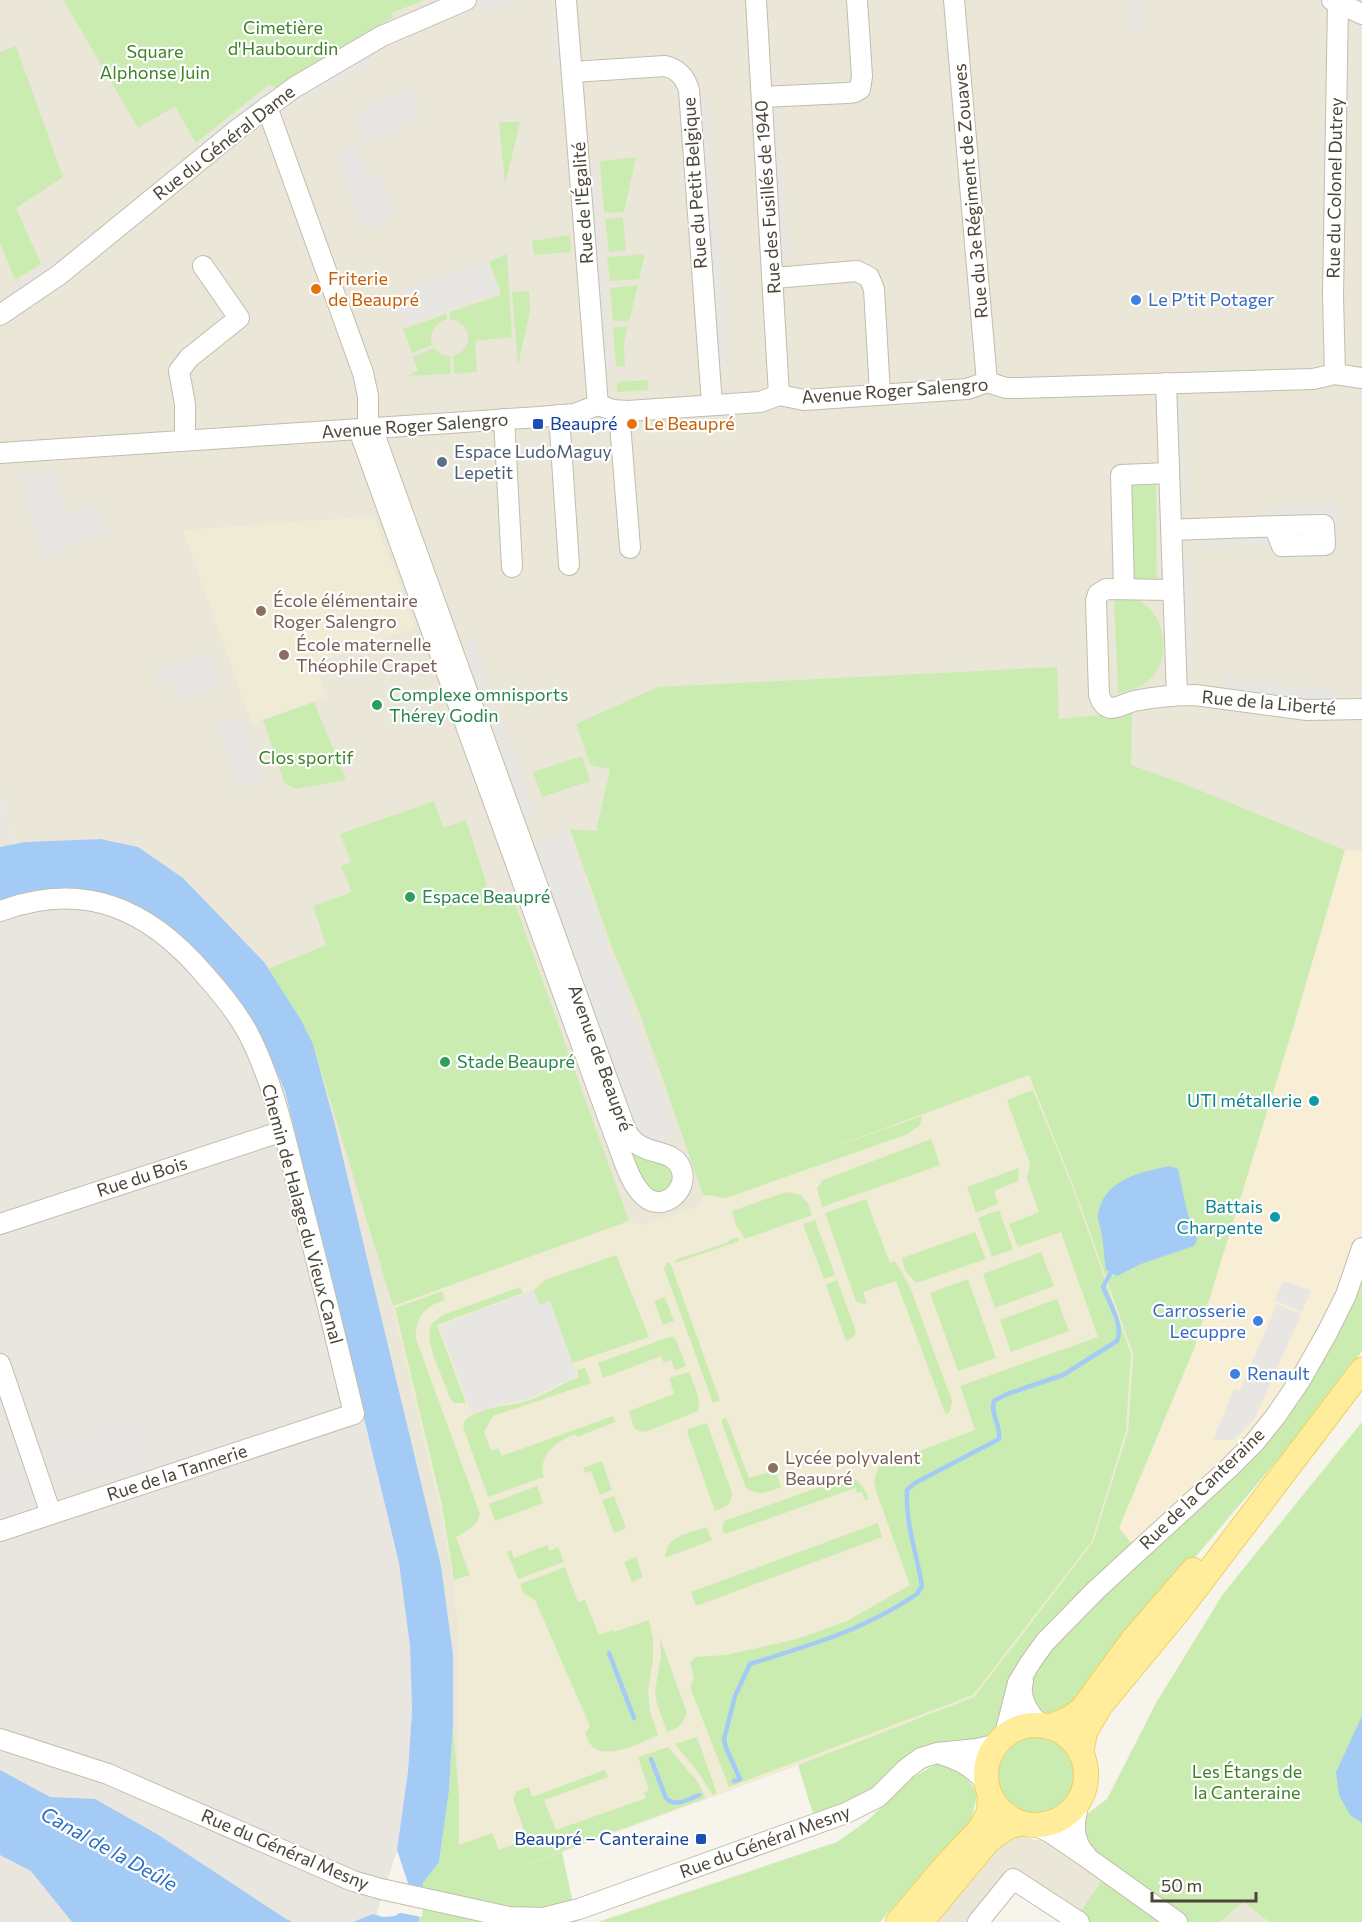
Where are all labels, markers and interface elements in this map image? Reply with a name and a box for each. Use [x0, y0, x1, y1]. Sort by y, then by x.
park label: Cimetière d'Haubourdin [228, 16, 338, 59]
park label: Square Alphonse Juin [100, 40, 210, 83]
street label: Rue du 3e Régiment de Zouaves [948, 63, 992, 319]
street label: Rue du Général Dame [148, 80, 299, 204]
street label: Rue du Petit Belgique [677, 96, 711, 270]
street label: Rue du Colonel Dutrey [1321, 97, 1347, 279]
street label: Rue des Fusillés de 1940 [749, 99, 785, 295]
street label: Rue de l'Égalité [567, 141, 597, 265]
place label: Friterie de Beaupré [328, 267, 419, 310]
marker: Friterie de Beaupré [309, 282, 323, 296]
place label: Le P’tit Potager [1148, 288, 1274, 310]
marker: Le P’tit Potager [1129, 293, 1143, 307]
street label: Avenue Roger Salengro [801, 373, 989, 408]
street label: Avenue Roger Salengro [321, 408, 509, 443]
place label: Beaupré [550, 412, 618, 434]
place label: Le Beaupré [644, 412, 735, 434]
marker: Beaupré [531, 417, 545, 431]
marker: Le Beaupré [625, 417, 639, 431]
place label: Espace LudoMaguy Lepetit [454, 440, 612, 483]
marker: Espace LudoMaguy Lepetit [435, 455, 449, 469]
place label: École élémentaire Roger Salengro [273, 589, 418, 632]
marker: École élémentaire Roger Salengro [254, 604, 268, 618]
place label: École maternelle Théophile Crapet [296, 633, 437, 676]
marker: École maternelle Théophile Crapet [277, 648, 291, 662]
place label: Complexe omnisports Thérey Godin [389, 683, 568, 726]
street label: Rue de la Liberté [1201, 685, 1337, 719]
marker: Complexe omnisports Thérey Godin [370, 698, 384, 712]
park label: Clos sportif [258, 746, 354, 768]
place label: Espace Beaupré [422, 885, 550, 907]
marker: Espace Beaupré [403, 890, 417, 904]
street label: Avenue de Beaupré [564, 981, 638, 1134]
place label: Stade Beaupré [457, 1050, 575, 1072]
marker: Stade Beaupré [438, 1055, 452, 1069]
street label: Chemin de Halage du Vieux Canal [258, 1081, 348, 1346]
place label: UTI métallerie [1187, 1089, 1302, 1111]
marker: UTI métallerie [1307, 1094, 1321, 1108]
street label: Rue du Bois [94, 1151, 190, 1201]
place label: Battais Charpente [1177, 1195, 1263, 1238]
marker: Battais Charpente [1268, 1210, 1282, 1224]
place label: Carrosserie Lecuppre [1152, 1299, 1246, 1342]
marker: Carrosserie Lecuppre [1251, 1314, 1265, 1328]
place label: Renault [1247, 1362, 1310, 1384]
marker: Renault [1228, 1367, 1242, 1381]
street label: Rue de la Canteraine [1134, 1423, 1268, 1554]
street label: Rue de la Tannerie [104, 1439, 250, 1505]
place label: Lycée polyvalent Beaupré [785, 1446, 921, 1489]
marker: Lycée polyvalent Beaupré [766, 1461, 780, 1475]
park label: Les Étangs de la Canteraine [1192, 1760, 1302, 1803]
street label: Rue du Général Mesny [676, 1800, 853, 1882]
water label: Canal de la Deûle [37, 1801, 182, 1896]
street label: Rue du Général Mesny [198, 1804, 373, 1894]
place label: Beaupré – Canteraine [514, 1827, 689, 1849]
marker: Beaupré – Canteraine [694, 1832, 708, 1846]
scale bar [1152, 1865, 1256, 1903]
text: 50 m [1161, 1874, 1202, 1896]

